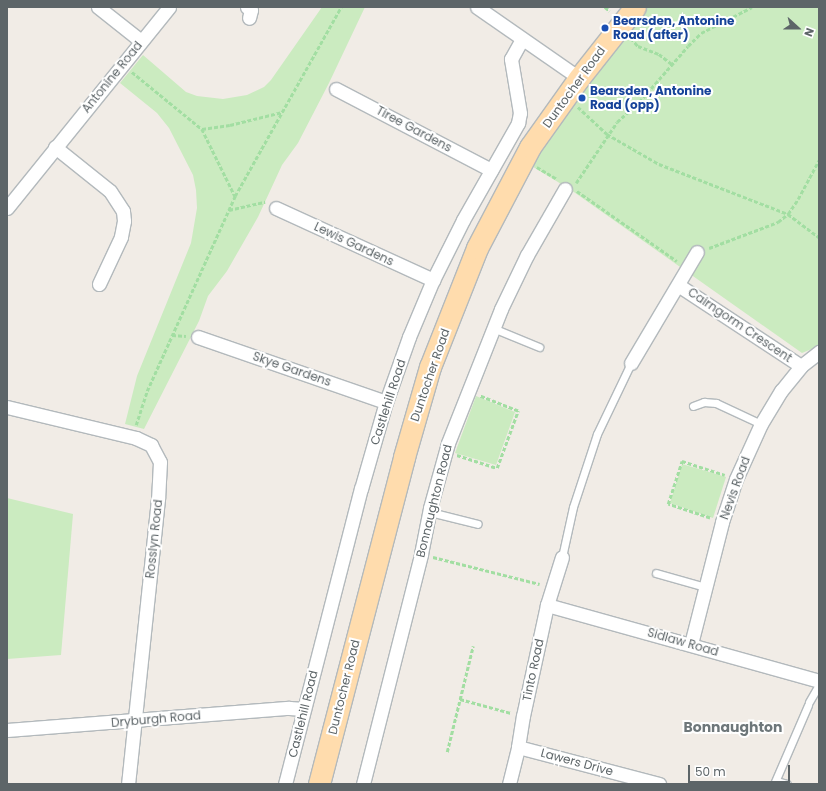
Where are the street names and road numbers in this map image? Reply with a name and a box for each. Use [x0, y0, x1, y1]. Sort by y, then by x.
street label: Antonine Road [79, 38, 145, 116]
street label: Duntocher Road [540, 43, 608, 131]
street label: Tiree Gardens [374, 103, 454, 155]
street label: Lewis Gardens [312, 219, 396, 269]
street label: Cairngorm Crescent [685, 285, 795, 365]
street label: Duntocher Road [407, 327, 453, 423]
street label: Skye Gardens [251, 349, 333, 389]
street label: Castlehill Road [367, 357, 409, 447]
street label: Bonnaughton Road [413, 443, 455, 559]
street label: Nevis Road [717, 454, 753, 522]
street label: Rosslyn Road [143, 499, 165, 579]
street label: Sidlaw Road [646, 625, 720, 659]
street label: Tinto Road [519, 637, 547, 703]
street label: Duntocher Road [325, 638, 363, 736]
street label: Castlehill Road [285, 669, 321, 759]
street label: Dryburgh Road [110, 708, 202, 730]
street label: Lawers Drive [539, 745, 615, 779]

